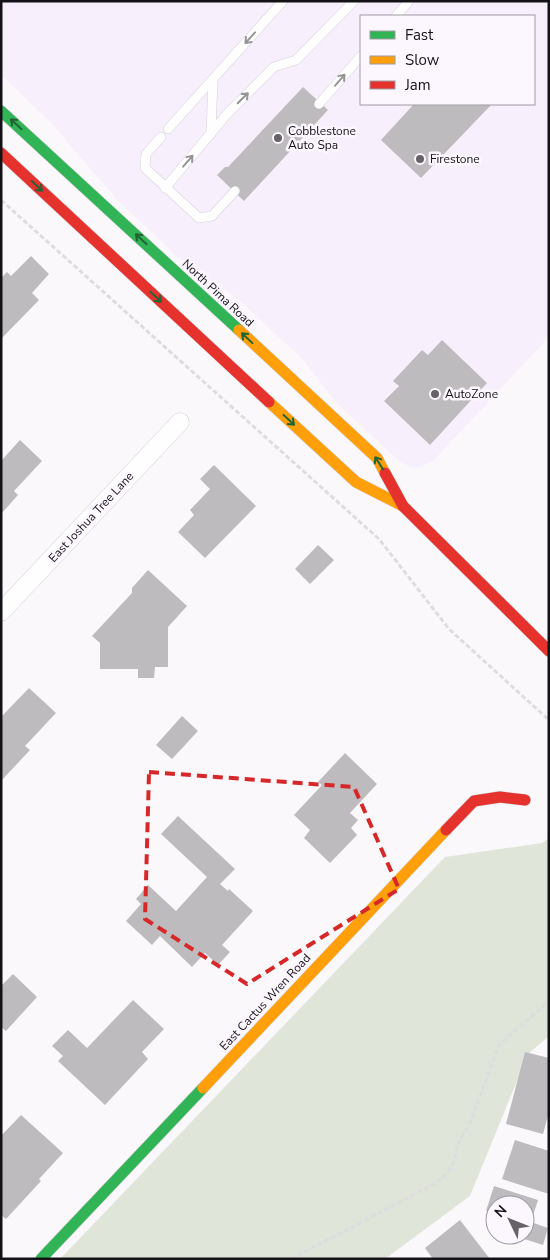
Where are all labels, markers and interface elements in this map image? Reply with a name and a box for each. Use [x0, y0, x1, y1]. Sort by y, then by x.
legend [360, 15, 535, 105]
text: Fast [405, 25, 434, 45]
one-way arrow [244, 31, 256, 44]
text: Slow [405, 50, 440, 70]
one-way arrow [334, 73, 346, 86]
text: Jam [404, 75, 431, 95]
one-way arrow [237, 92, 249, 104]
one-way arrow [9, 118, 22, 130]
place label: Cobblestone Auto Spa [288, 123, 356, 153]
marker: Cobblestone Auto Spa [272, 132, 284, 144]
place label: Firestone [430, 151, 480, 167]
marker: Firestone [414, 153, 426, 165]
one-way arrow [182, 155, 193, 168]
one-way arrow [31, 180, 43, 192]
one-way arrow [134, 233, 147, 245]
street label: North Pima Road [179, 256, 257, 330]
one-way arrow [150, 291, 163, 303]
one-way arrow [241, 333, 254, 344]
place label: AutoZone [445, 386, 498, 402]
marker: AutoZone [429, 388, 441, 400]
one-way arrow [283, 414, 296, 426]
one-way arrow [374, 457, 384, 471]
street label: East Joshua Tree Lane [45, 468, 137, 566]
street label: East Cactus Wren Road [216, 950, 314, 1054]
north arrow [485, 1195, 535, 1245]
text: N [490, 1201, 511, 1222]

